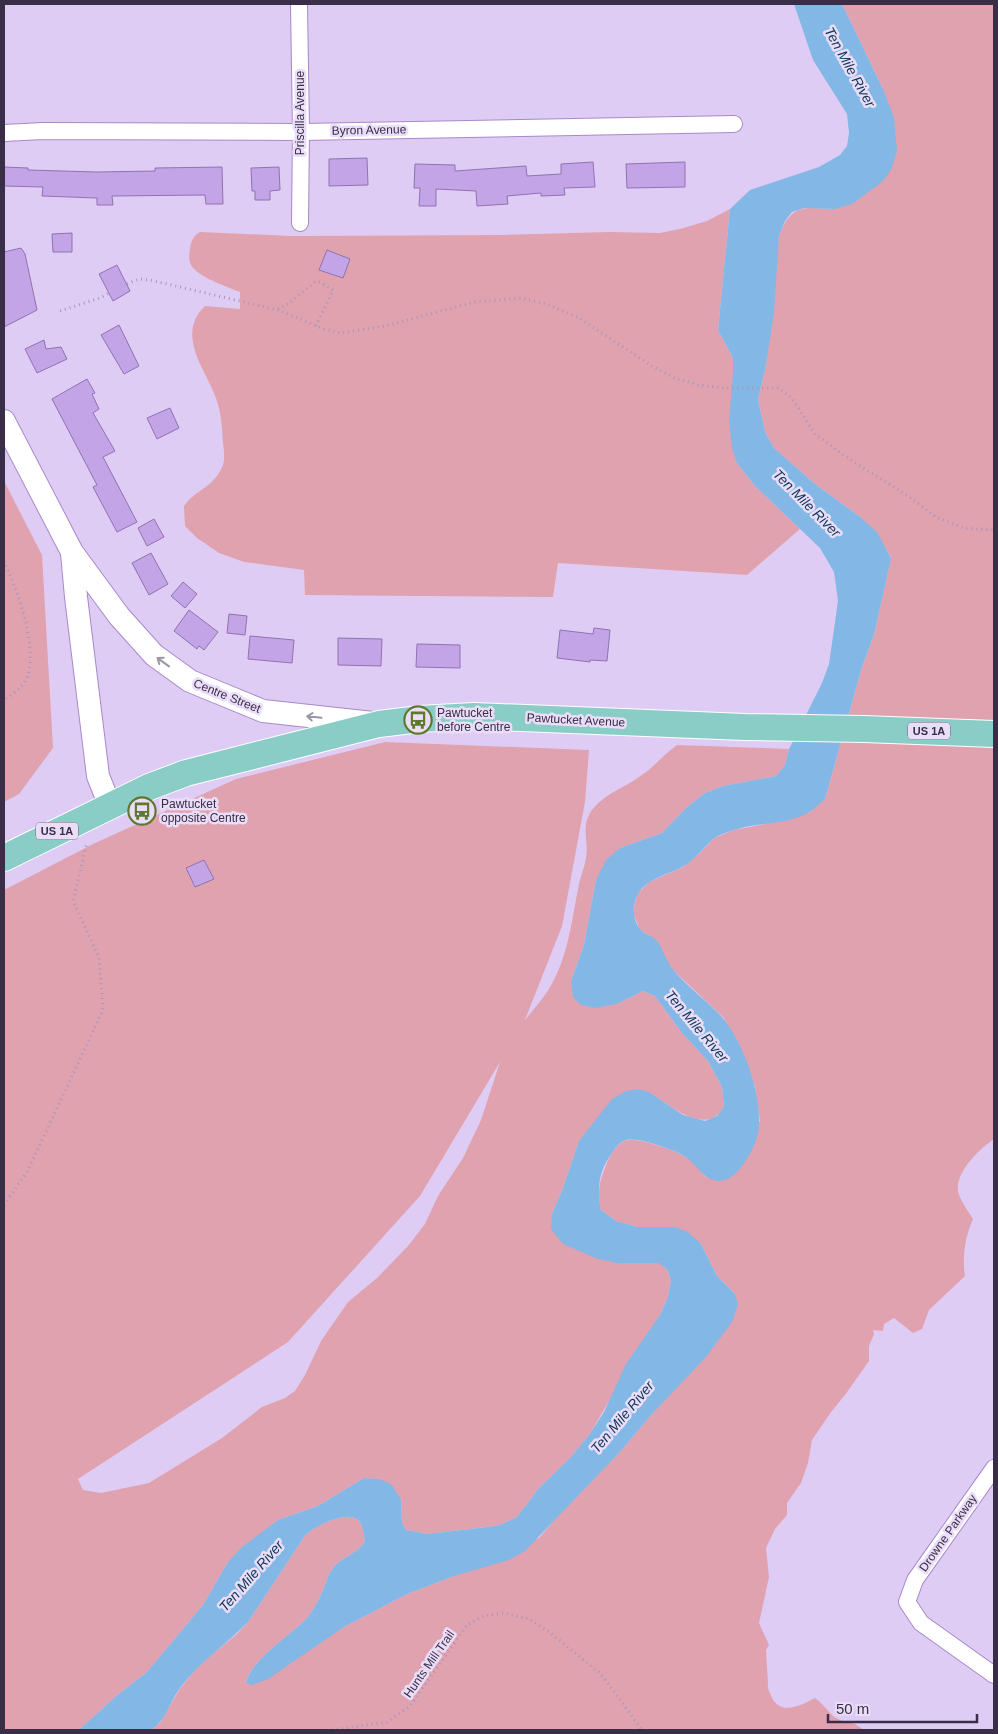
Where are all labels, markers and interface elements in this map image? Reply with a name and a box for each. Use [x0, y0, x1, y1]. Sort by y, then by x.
water label: Ten Mile River [821, 24, 879, 111]
street label: Priscilla Avenue [293, 70, 307, 155]
street label: Byron Avenue [332, 122, 407, 138]
water label: Ten Mile River [770, 466, 845, 541]
one-way arrow [157, 657, 171, 667]
street label: Centre Street [191, 676, 263, 716]
bus stop icon: Pawtucket before Centre [403, 705, 433, 735]
place label: Pawtucket before Centre [437, 706, 511, 734]
street label: Pawtucket Avenue [526, 710, 626, 730]
one-way arrow [306, 712, 322, 722]
road number: US 1A [908, 722, 950, 739]
bus stop icon: Pawtucket opposite Centre [127, 796, 157, 826]
place label: Pawtucket opposite Centre [161, 797, 246, 825]
road number: US 1A [36, 822, 78, 839]
water label: Ten Mile River [662, 987, 733, 1066]
water label: Ten Mile River [587, 1377, 658, 1456]
street label: Drowne Parkway [916, 1492, 980, 1574]
water label: Ten Mile River [216, 1536, 287, 1615]
street label: Hunts Mill Trail [401, 1628, 457, 1700]
scale bar [828, 1692, 977, 1724]
text: 50 m [836, 1700, 869, 1717]

